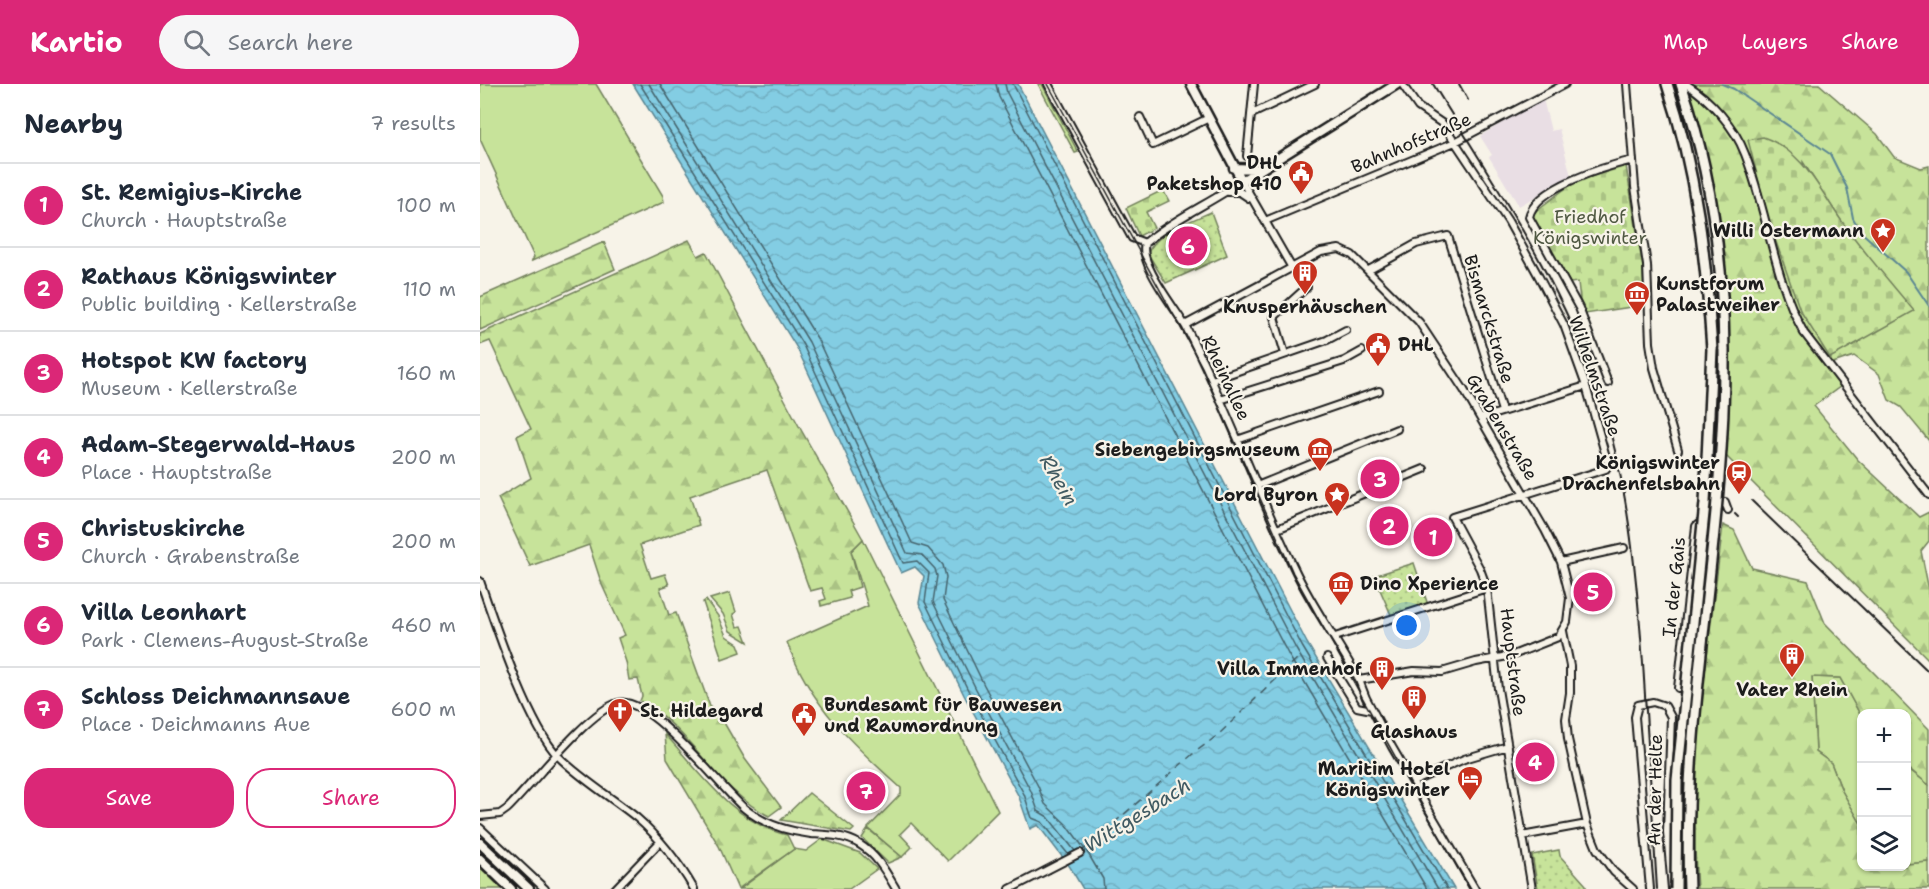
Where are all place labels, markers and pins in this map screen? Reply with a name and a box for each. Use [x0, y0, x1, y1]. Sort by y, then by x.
place label: DHL Paketshop 410 [1146, 151, 1282, 196]
public building icon: DHL Paketshop 410 [1286, 158, 1316, 196]
place icon: Willi Ostermann [1868, 216, 1898, 254]
place label: Willi Ostermann [1713, 219, 1864, 243]
pin: 6 [1168, 224, 1208, 268]
building icon: Knusperhäuschen [1290, 258, 1320, 296]
place label: Kunstforum Palastweiher [1656, 272, 1780, 317]
museum icon: Kunstforum Palastweiher [1622, 279, 1652, 317]
place label: Knusperhäuschen [1223, 295, 1387, 319]
public building icon: DHL [1363, 330, 1393, 368]
place label: DHL [1398, 333, 1434, 357]
museum icon: Siebengebirgsmuseum [1305, 435, 1335, 473]
place label: Siebengebirgsmuseum [1095, 438, 1301, 462]
place label: Königswinter Drachenfelsbahn [1562, 451, 1720, 496]
pin: 3 [1360, 456, 1400, 502]
station icon: Königswinter Drachenfelsbahn [1724, 458, 1754, 496]
place icon: Lord Byron [1322, 480, 1352, 518]
place label: Lord Byron [1214, 483, 1318, 507]
pin: 2 [1370, 504, 1408, 548]
pin: 1 [1414, 514, 1452, 560]
museum icon: Dino Xperience [1326, 569, 1356, 607]
pin: 5 [1574, 570, 1612, 614]
place label: Dino Xperience [1360, 572, 1499, 596]
building icon: Vater Rhein [1777, 641, 1807, 679]
building icon: Villa Immenhof [1367, 654, 1397, 692]
place label: Villa Immenhof [1217, 657, 1363, 681]
place label: Vater Rhein [1736, 678, 1848, 702]
building icon: Glashaus [1399, 683, 1429, 721]
place label: Bundesamt für Bauwesen und Raumordnung [824, 693, 1062, 738]
church icon: St. Hildegard [605, 696, 635, 734]
place label: St. Hildegard [640, 699, 764, 723]
public building icon: Bundesamt für Bauwesen und Raumordnung [789, 700, 819, 738]
place label: Glashaus [1370, 720, 1458, 744]
pin: 4 [1516, 740, 1554, 784]
place label: Maritim Hotel Königswinter [1318, 757, 1450, 802]
hotel icon: Maritim Hotel Königswinter [1455, 764, 1485, 802]
pin: 7 [846, 768, 886, 814]

